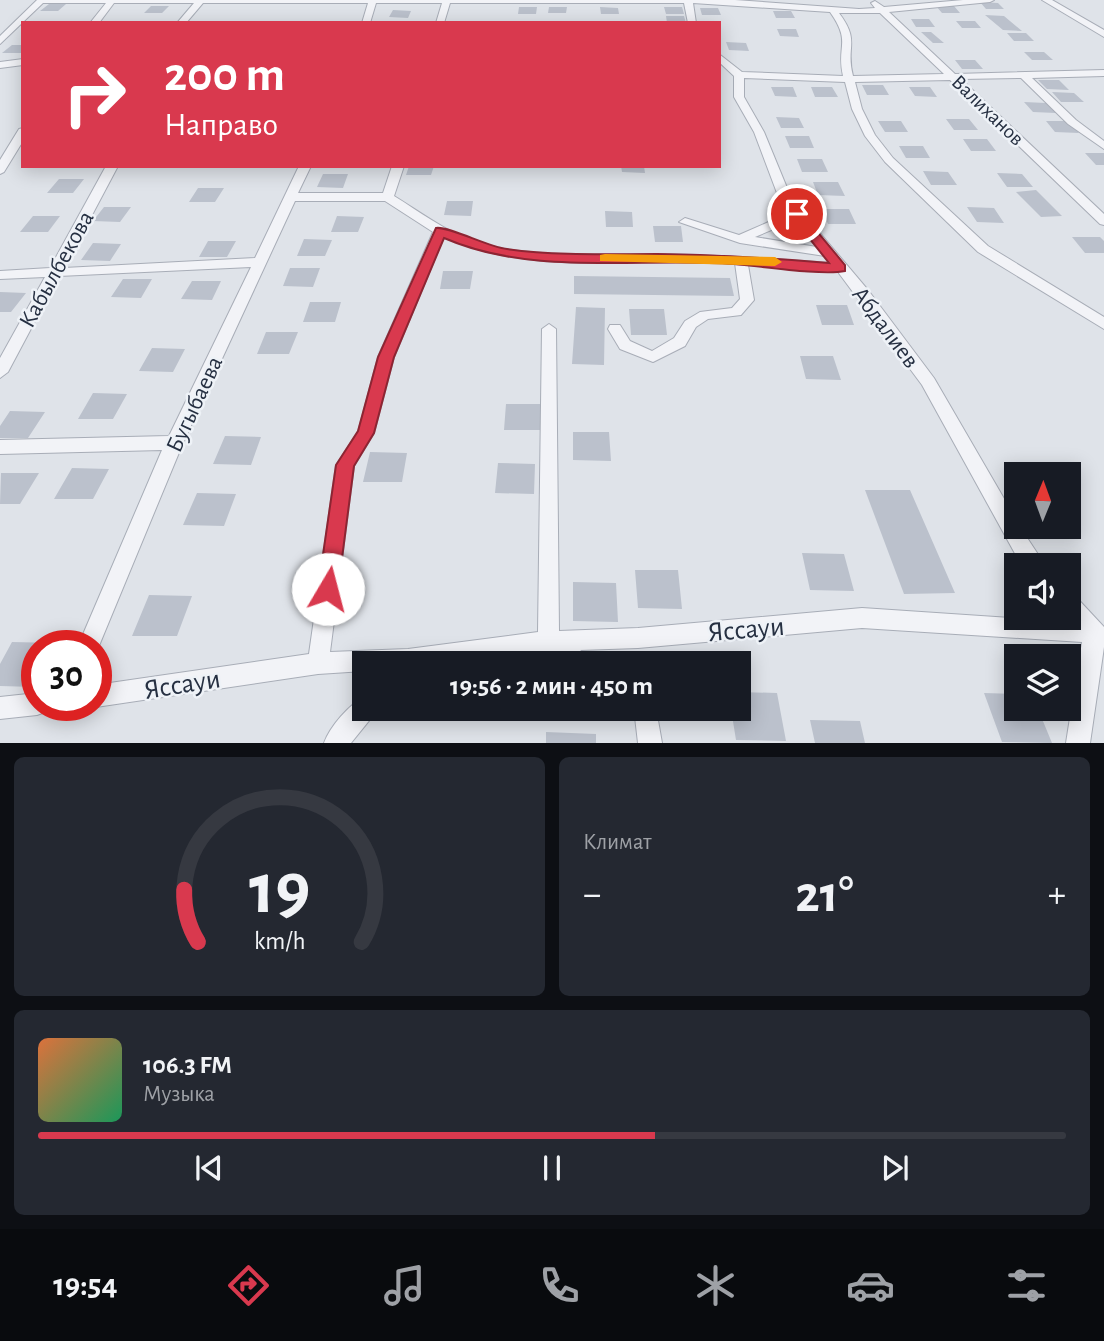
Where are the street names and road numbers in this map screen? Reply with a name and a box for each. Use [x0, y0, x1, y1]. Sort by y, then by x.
street label: Валиханов [947, 71, 1028, 150]
street label: Кабылбекова [15, 207, 99, 332]
street label: Абдалиев [847, 283, 923, 373]
street label: Бугыбаева [162, 353, 228, 456]
street label: Яссауи [707, 613, 786, 647]
street label: Яссауи [142, 665, 223, 705]

